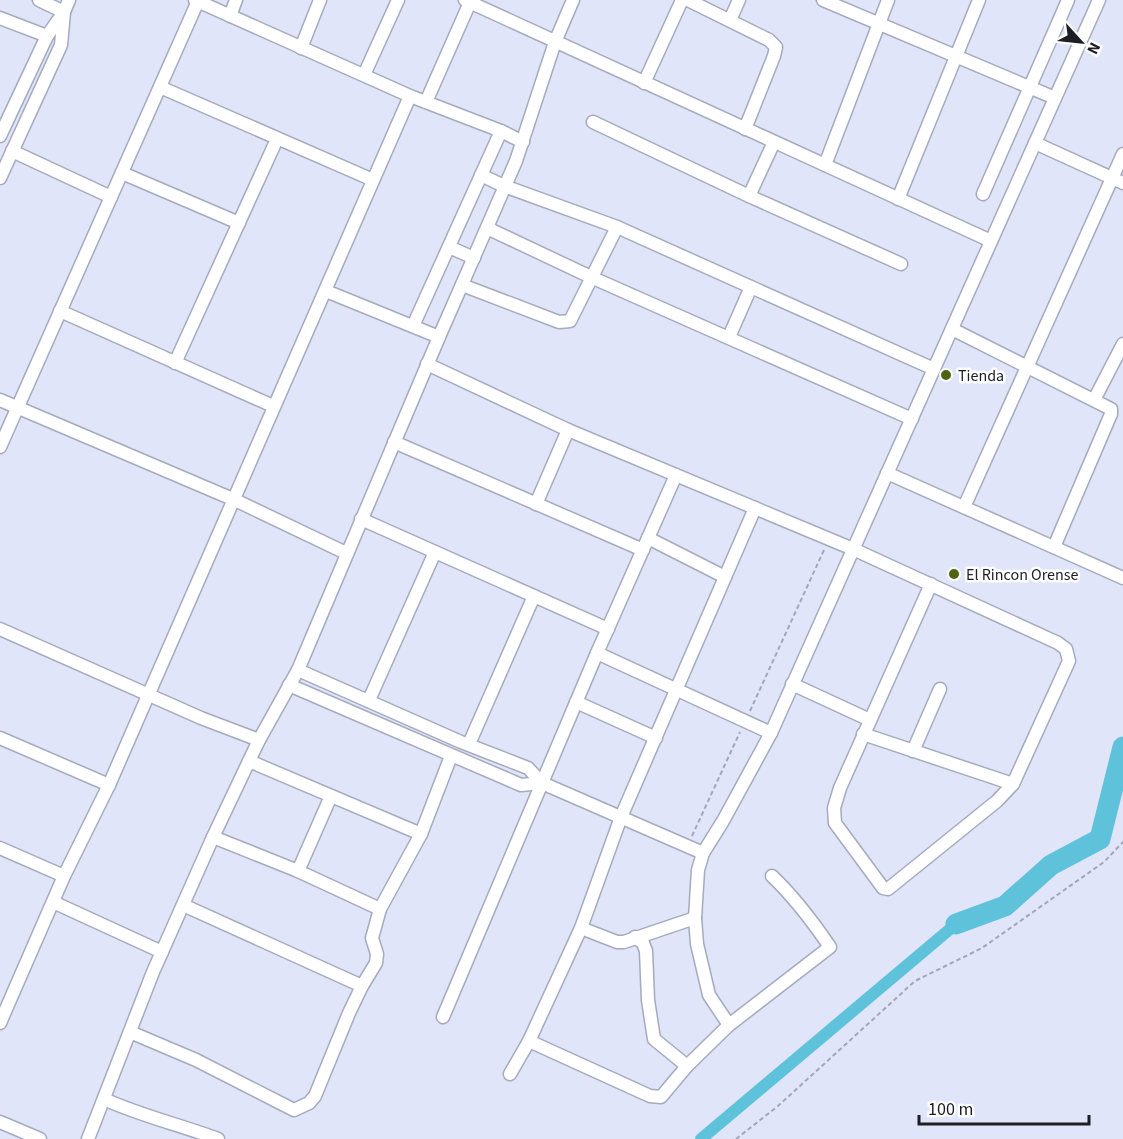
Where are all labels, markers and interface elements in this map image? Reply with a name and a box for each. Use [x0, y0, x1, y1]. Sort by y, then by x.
north arrow [1051, 12, 1111, 72]
text: N [1081, 39, 1106, 58]
place label: Tienda [958, 365, 1004, 387]
marker: Tienda [939, 368, 953, 382]
place label: El Rincon Orense [966, 564, 1078, 586]
marker: El Rincon Orense [947, 567, 961, 581]
scale bar [919, 1088, 1088, 1126]
text: 100 m [928, 1097, 973, 1122]

